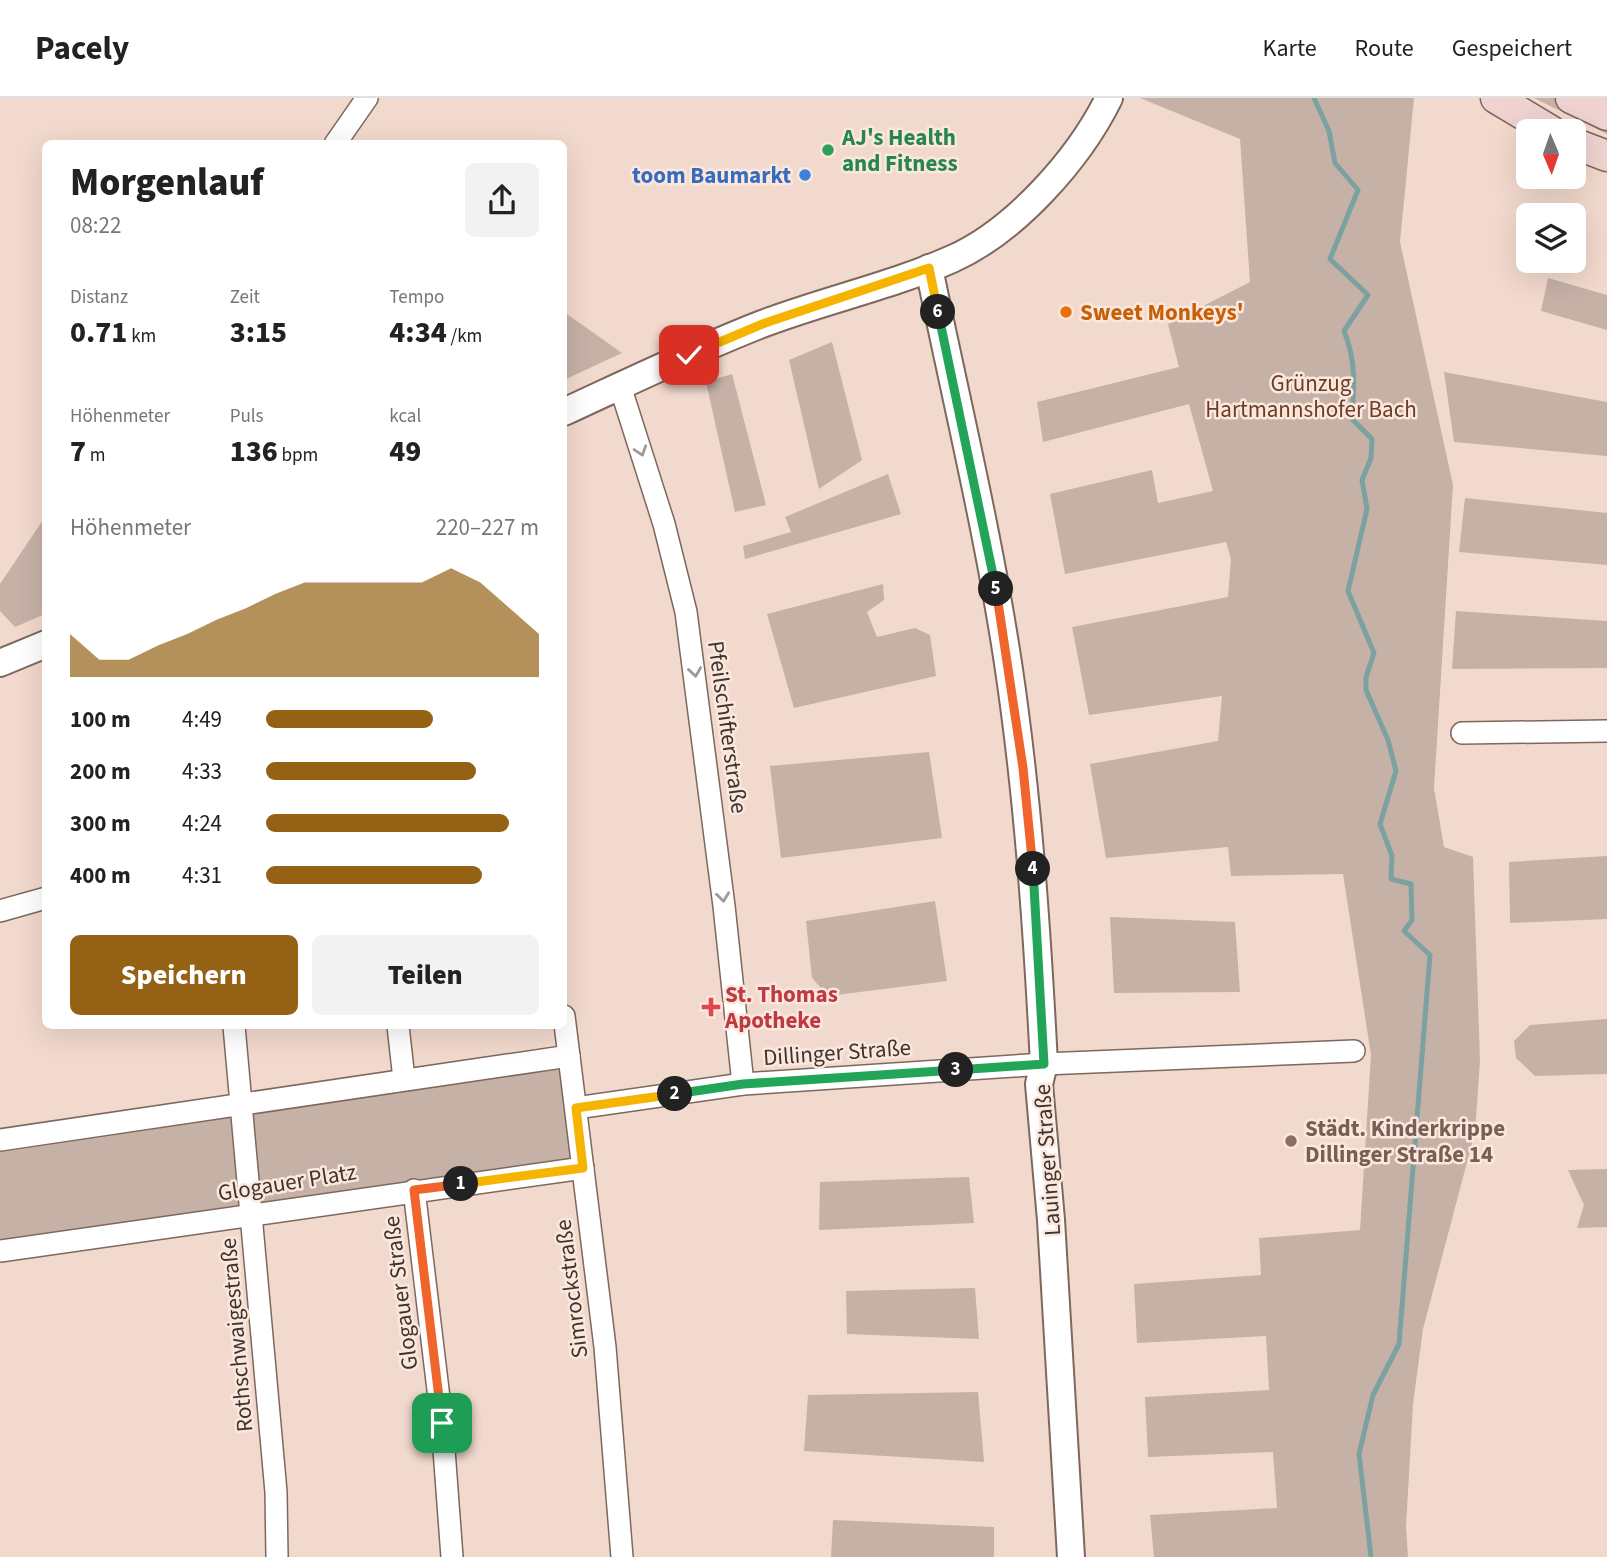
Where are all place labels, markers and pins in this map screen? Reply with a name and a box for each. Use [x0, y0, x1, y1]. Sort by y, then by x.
place label: AJ's Health and Fitness [841, 121, 958, 180]
marker: AJ's Health and Fitness [820, 142, 836, 158]
place label: toom Baumarkt [632, 159, 791, 192]
marker: toom Baumarkt [797, 167, 813, 183]
pin: 6 [920, 294, 956, 330]
place label: Sweet Monkeys' [1080, 296, 1244, 329]
marker: Sweet Monkeys' [1058, 304, 1074, 320]
pin [659, 325, 719, 385]
pin: 5 [978, 572, 1014, 606]
pin: 4 [1016, 852, 1050, 886]
place label: St. Thomas Apotheke [724, 978, 838, 1037]
marker: St. Thomas Apotheke [703, 999, 719, 1015]
pin: 3 [939, 1052, 974, 1088]
pin: 2 [658, 1076, 692, 1112]
place label: Städt. Kinderkrippe Dillinger Straße 14 [1305, 1112, 1505, 1171]
marker: Städt. Kinderkrippe Dillinger Straße 14 [1283, 1133, 1299, 1149]
pin: 1 [444, 1166, 478, 1202]
pin [412, 1393, 472, 1453]

